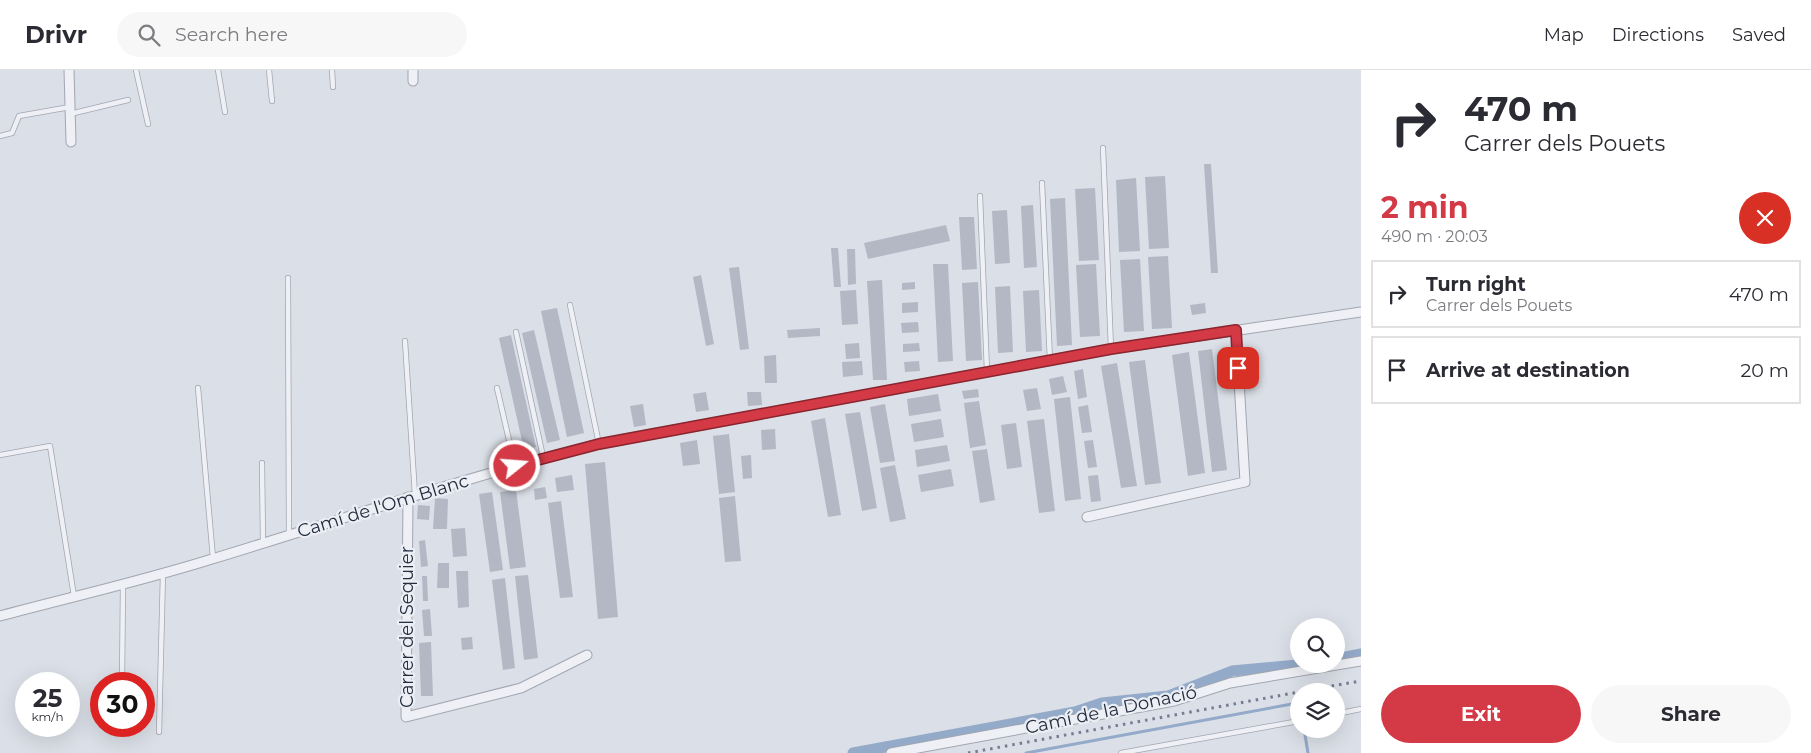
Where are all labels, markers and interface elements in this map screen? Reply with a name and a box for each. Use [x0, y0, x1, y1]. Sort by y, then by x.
search box [117, 12, 467, 57]
text: Drivr [25, 20, 87, 49]
icon: search [135, 21, 163, 49]
text: Search here [175, 23, 288, 46]
text: Map [1544, 24, 1584, 46]
text: Directions [1612, 24, 1704, 46]
text: Saved [1732, 24, 1786, 46]
text: 470 m [1464, 87, 1578, 130]
icon: right [1381, 90, 1446, 155]
text: Carrer dels Pouets [1464, 130, 1665, 157]
text: 2 min [1381, 189, 1468, 226]
button: close [1739, 192, 1791, 244]
text: 490 m · 20:03 [1381, 227, 1488, 246]
text: Turn right [1426, 273, 1526, 296]
icon: right [1383, 280, 1411, 308]
text: 470 m [1729, 283, 1789, 306]
text: Carrer dels Pouets [1426, 296, 1572, 315]
pin [1217, 347, 1259, 389]
icon: arrive [1224, 354, 1252, 382]
icon: arrive [1383, 356, 1411, 384]
text: Arrive at destination [1426, 359, 1630, 382]
text: 20 m [1741, 359, 1789, 382]
position arrow [488, 439, 540, 491]
street label: Camí de l'Om Blanc [295, 469, 471, 543]
street label: Carrer del Sequier [396, 546, 418, 708]
map controls [1290, 618, 1345, 738]
button: search [1290, 618, 1345, 673]
speed limit sign: 30 [90, 672, 155, 737]
street label: Camí de la Donació [1023, 681, 1199, 739]
text: 25 [33, 683, 62, 713]
button: layers [1290, 683, 1345, 738]
button: Exit [1381, 685, 1581, 743]
button: Share [1591, 685, 1791, 743]
text: km/h [31, 709, 64, 724]

